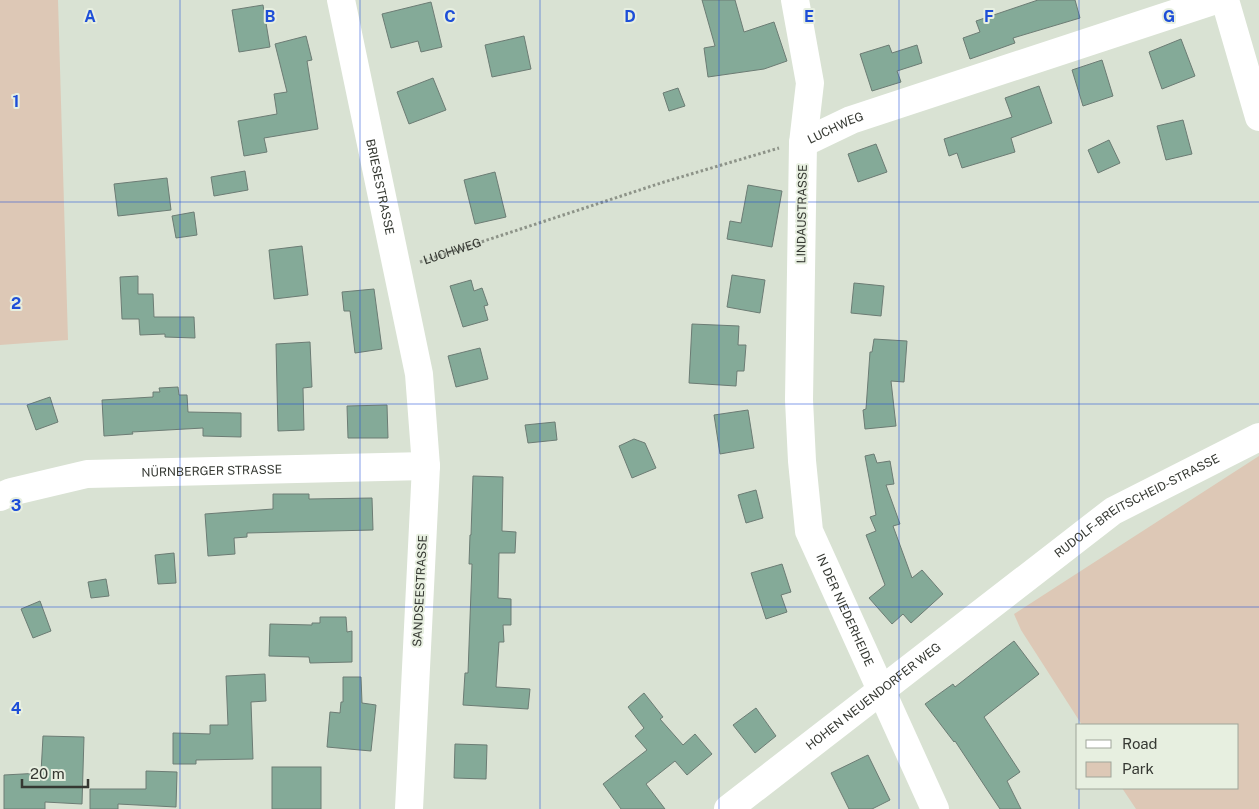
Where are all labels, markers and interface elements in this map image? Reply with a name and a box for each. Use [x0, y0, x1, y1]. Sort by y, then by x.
text: A [84, 7, 96, 26]
text: B [265, 7, 276, 26]
text: C [444, 7, 456, 26]
text: D [624, 7, 636, 26]
text: E [804, 7, 814, 26]
text: F [984, 7, 994, 26]
text: G [1163, 7, 1175, 26]
text: 1 [13, 92, 19, 111]
street label: LUCHWEG [805, 109, 865, 147]
street label: BRIESESTRASSE [363, 138, 397, 236]
street label: LINDAUSTRASSE [794, 164, 810, 264]
street label: LUCHWEG [422, 235, 483, 267]
text: 2 [11, 294, 21, 313]
street label: RUDOLF-BREITSCHEID-STRASSE [1052, 451, 1222, 561]
street label: NÜRNBERGER STRASSE [141, 462, 282, 480]
text: 3 [11, 496, 21, 515]
street label: SANDSEESTRASSE [410, 535, 430, 647]
street label: IN DER NIEDERHEIDE [813, 552, 876, 669]
street label: HOHEN NEUENDORFER WEG [803, 640, 944, 753]
text: 4 [11, 699, 22, 718]
legend [1076, 724, 1239, 789]
text: Road [1122, 735, 1158, 752]
scale bar [22, 756, 89, 788]
text: Park [1122, 760, 1154, 777]
text: 20 m [30, 765, 65, 782]

